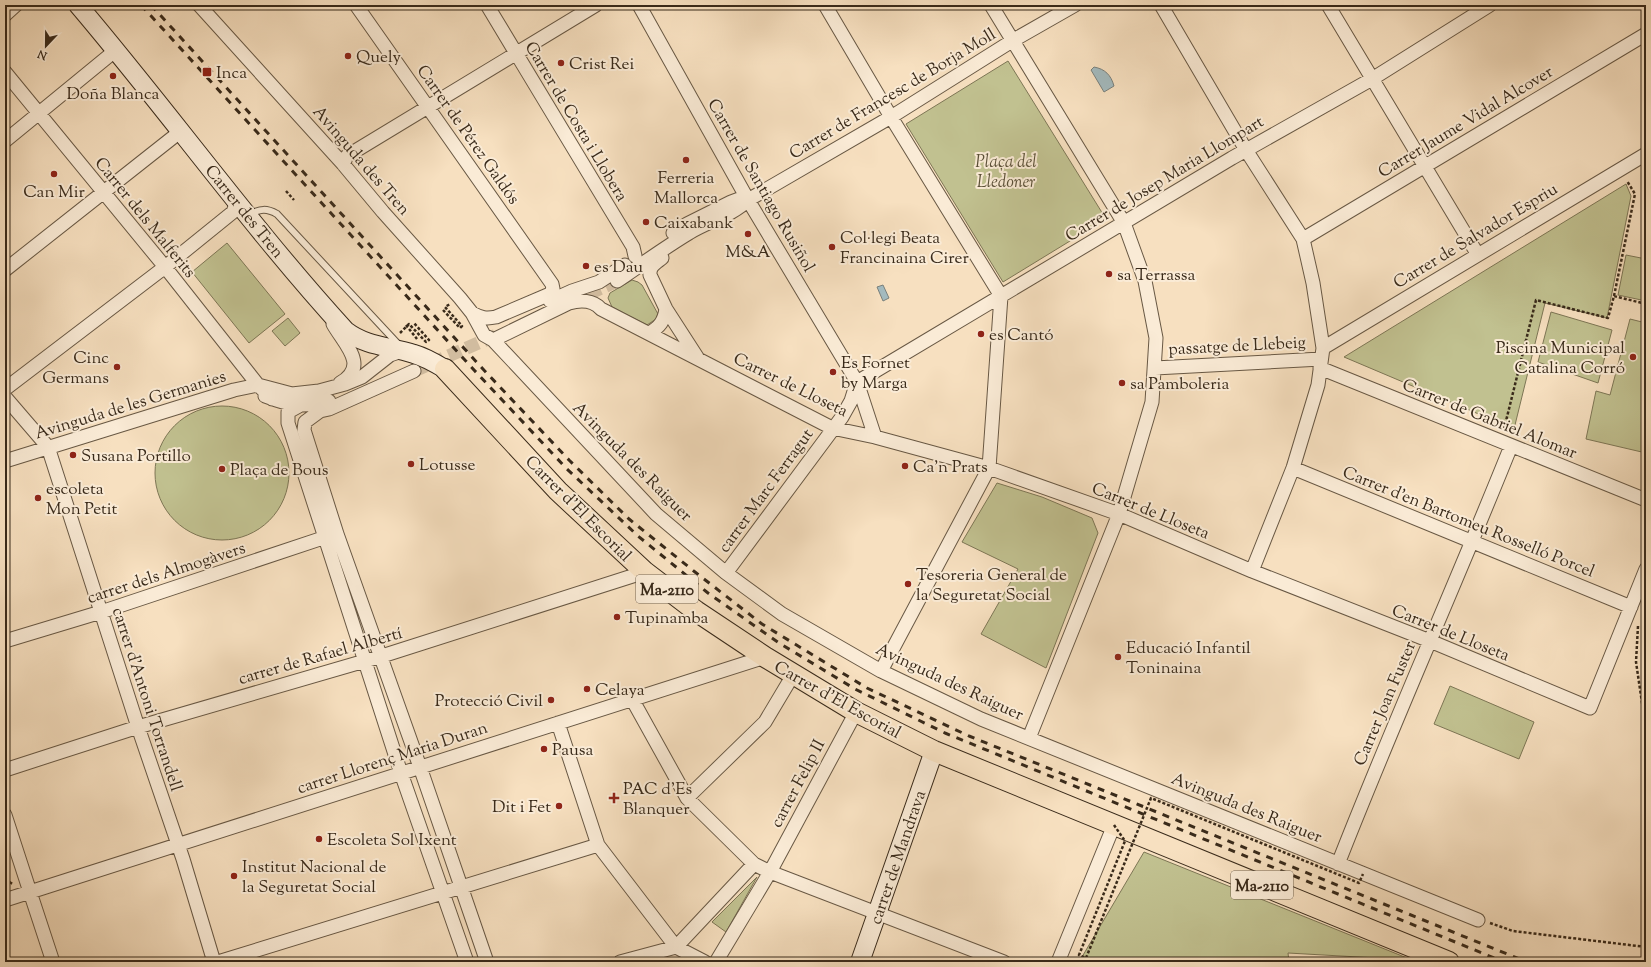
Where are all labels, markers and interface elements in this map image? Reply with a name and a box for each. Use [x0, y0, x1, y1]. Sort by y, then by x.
street label: Carrer de Francesc de Borja Moll [785, 23, 1001, 166]
north arrow [26, 26, 66, 66]
street label: Carrer de Costa i Llobera [518, 37, 633, 207]
text: N [35, 45, 51, 64]
place label: Quely [356, 46, 401, 70]
marker: Quely [343, 51, 353, 61]
place label: Crist Rei [569, 53, 634, 77]
marker: Crist Rei [556, 58, 566, 68]
street label: Carrer de Pérez Galdós [410, 60, 525, 210]
street label: Carrer Jaume Vidal Alcover [1374, 61, 1559, 185]
place label: Inca [216, 62, 247, 86]
marker: Inca [201, 66, 213, 78]
marker: Doña Blanca [108, 71, 118, 81]
place label: Doña Blanca [67, 83, 160, 107]
street label: Carrer de Santiago Rusiñol [701, 95, 820, 277]
street label: Avinguda des Tren [306, 101, 415, 221]
street label: Carrer de Josep Maria Llompart [1061, 111, 1269, 249]
park label: Plaça del Lledoner [975, 151, 1037, 195]
street label: Carrer dels Malferits [88, 153, 201, 284]
marker: Ferreria Mallorca [681, 155, 691, 165]
street label: Carrer des Tren [198, 160, 289, 264]
place label: Ferreria Mallorca [654, 167, 718, 211]
marker: Can Mir [49, 169, 59, 179]
street label: Carrer de Salvador Espriu [1389, 178, 1563, 295]
place label: Can Mir [23, 181, 85, 205]
place label: Caixabank [654, 212, 734, 236]
marker: Caixabank [641, 217, 651, 227]
place label: Col·legi Beata Francinaina Cirer [840, 227, 969, 271]
marker: M&A [743, 229, 753, 239]
place label: M&A [725, 241, 771, 265]
marker: Col·legi Beata Francinaina Cirer [827, 242, 837, 252]
place label: es Dau [594, 256, 643, 280]
marker: es Dau [581, 261, 591, 271]
place label: sa Terrassa [1117, 264, 1195, 288]
marker: sa Terrassa [1104, 269, 1114, 279]
place label: es Cantó [989, 324, 1054, 348]
marker: es Cantó [976, 329, 986, 339]
street label: passatge de Llebeig [1168, 331, 1306, 363]
place label: Piscina Municipal Catalina Corró [1496, 337, 1625, 381]
place label: Cinc Germans [42, 347, 109, 391]
street label: Carrer de Lloseta [729, 348, 852, 424]
place label: Es Fornet by Marga [841, 352, 910, 396]
marker: Piscina Municipal Catalina Corró [1628, 352, 1638, 362]
marker: Cinc Germans [112, 362, 122, 372]
street label: Avinguda de les Germanies [32, 365, 229, 446]
marker: Es Fornet by Marga [828, 367, 838, 377]
place label: sa Pamboleria [1130, 373, 1229, 397]
street label: Carrer de Gabriel Alomar [1398, 374, 1581, 466]
marker: sa Pamboleria [1117, 378, 1127, 388]
street label: Avinguda des Raiguer [566, 397, 697, 528]
street label: carrer Marc Ferragut [713, 424, 820, 558]
place label: Susana Portillo [81, 445, 191, 469]
marker: Susana Portillo [68, 450, 78, 460]
street label: Carrer d'El Escorial [519, 451, 636, 568]
place label: Lotusse [419, 454, 475, 478]
place label: Ca'n Prats [913, 456, 988, 480]
place label: Plaça de Bous [230, 459, 329, 483]
marker: Lotusse [406, 459, 416, 469]
marker: Ca'n Prats [900, 461, 910, 471]
street label: Carrer d'en Bartomeu Rosselló Porcel [1339, 461, 1598, 585]
marker: Plaça de Bous [217, 464, 227, 474]
street label: Carrer de Lloseta [1088, 477, 1213, 546]
place label: escoleta Mon Petit [46, 478, 118, 522]
marker: escoleta Mon Petit [33, 493, 43, 503]
street label: carrer dels Almogàvers [84, 537, 249, 611]
place label: Tesoreria General de la Seguretat Social [916, 564, 1067, 608]
road number: Ma-2110 [636, 575, 698, 603]
marker: Tesoreria General de la Seguretat Social [903, 579, 913, 589]
street label: Carrer de Lloseta [1388, 599, 1513, 668]
street label: carrer d'Antoni Torrandell [105, 605, 187, 795]
place label: Tupinamba [625, 607, 709, 631]
marker: Tupinamba [612, 612, 622, 622]
street label: carrer de Rafael Albertí [236, 622, 406, 692]
place label: Educació Infantil Toninaina [1126, 637, 1251, 681]
street label: Carrer Joan Fuster [1349, 637, 1423, 770]
street label: Avinguda des Raiguer [871, 638, 1028, 728]
marker: Educació Infantil Toninaina [1113, 652, 1123, 662]
street label: Carrer d'El Escorial [769, 656, 905, 746]
place label: Celaya [595, 679, 645, 703]
marker: Celaya [582, 684, 592, 694]
place label: Protecció Civil [435, 690, 543, 714]
marker: Protecció Civil [546, 695, 556, 705]
street label: carrer Llorenç Maria Duran [294, 717, 491, 801]
street label: carrer Felip II [765, 735, 832, 832]
place label: Pausa [552, 739, 593, 763]
marker: Pausa [539, 744, 549, 754]
street label: Avinguda des Raiguer [1167, 768, 1326, 850]
place label: PAC d'Es Blanquer [623, 778, 693, 822]
street label: carrer de Mandrava [865, 787, 933, 928]
marker: PAC d'Es Blanquer [608, 792, 620, 804]
place label: Dit i Fet [492, 796, 551, 820]
marker: Dit i Fet [554, 801, 564, 811]
place label: Escoleta Sol Ixent [327, 829, 457, 853]
marker: Escoleta Sol Ixent [314, 834, 324, 844]
place label: Institut Nacional de la Seguretat Social [242, 856, 386, 900]
marker: Institut Nacional de la Seguretat Social [229, 871, 239, 881]
road number: Ma-2110 [1231, 871, 1293, 899]

